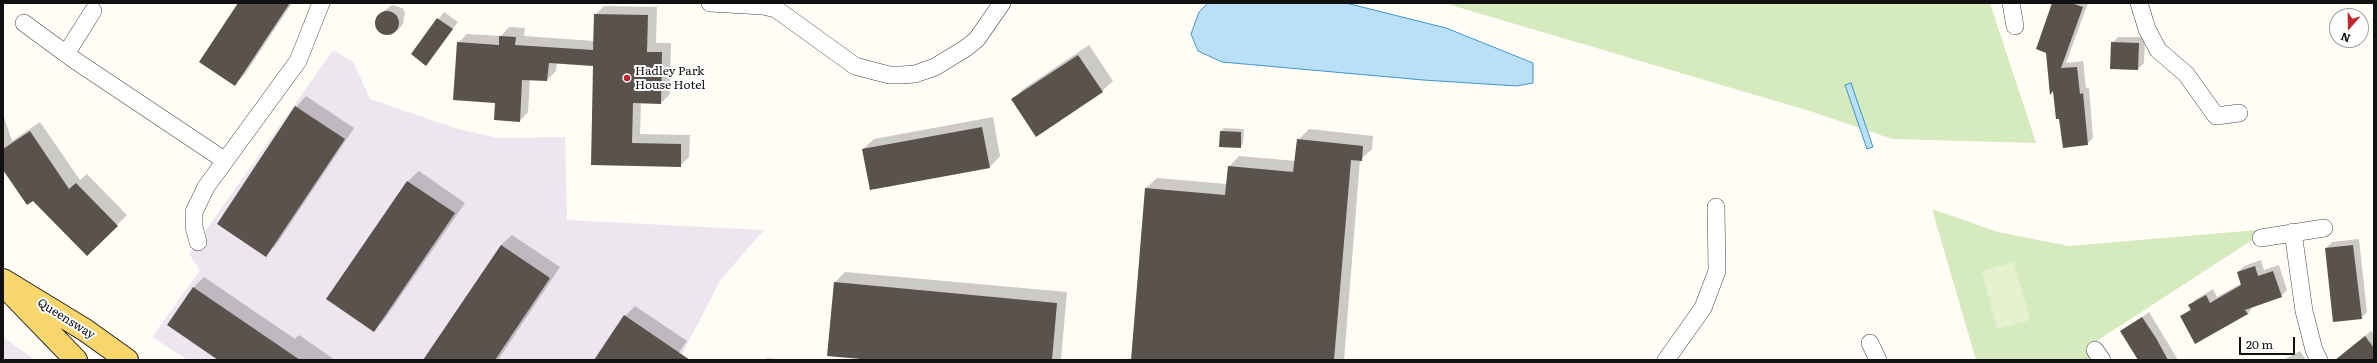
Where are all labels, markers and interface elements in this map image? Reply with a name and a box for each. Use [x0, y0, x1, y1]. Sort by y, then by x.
north arrow [2329, 8, 2369, 48]
text: N [2338, 29, 2352, 47]
place label: Hadley Park House Hotel [635, 64, 705, 92]
marker: Hadley Park House Hotel [622, 73, 632, 83]
street label: Queensway [35, 296, 97, 342]
scale bar [2241, 329, 2297, 355]
text: 20 m [2246, 335, 2273, 353]

